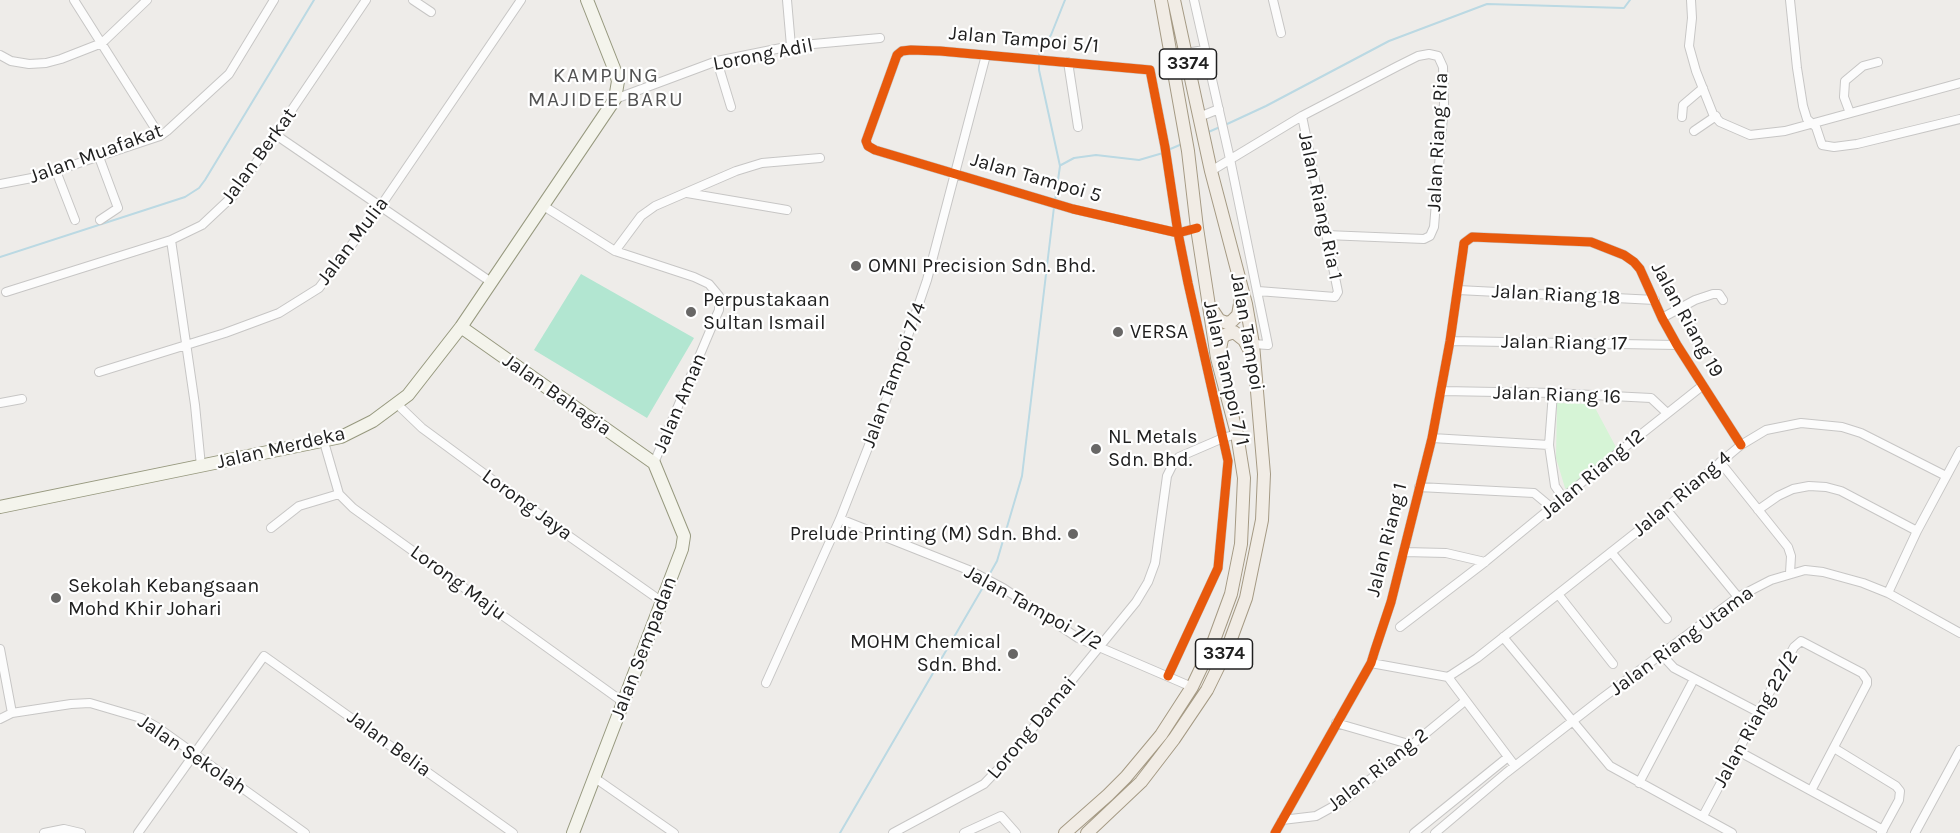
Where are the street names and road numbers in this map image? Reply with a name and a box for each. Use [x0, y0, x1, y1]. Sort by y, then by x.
street label: Jalan Tampoi 5/1 [948, 21, 1100, 59]
street label: Lorong Adil [711, 34, 815, 76]
road number: 3374 [1160, 49, 1216, 79]
street label: Jalan Riang Ria [1422, 72, 1454, 212]
street label: Jalan Berkat [216, 104, 302, 208]
street label: Jalan Muafakat [26, 119, 166, 189]
street label: Jalan Riang Ria 1 [1293, 130, 1347, 282]
street label: Jalan Tampoi 5 [968, 148, 1104, 208]
street label: Jalan Mulia [312, 192, 394, 290]
street label: Jalan Riang 19 [1645, 258, 1729, 382]
street label: Jalan Tampoi [1225, 271, 1269, 393]
street label: Jalan Riang 18 [1491, 280, 1621, 310]
street label: Jalan Tampoi 7/1 [1198, 298, 1254, 448]
street label: Jalan Tampoi 7/4 [857, 299, 931, 451]
street label: Jalan Riang 17 [1501, 330, 1627, 356]
street label: Jalan Bahagia [498, 349, 616, 441]
street label: Jalan Aman [648, 350, 712, 456]
street label: Jalan Riang 16 [1493, 381, 1621, 409]
street label: Jalan Merdeka [214, 422, 348, 474]
street label: Jalan Riang 12 [1536, 424, 1650, 524]
street label: Jalan Riang 4 [1628, 446, 1736, 542]
street label: Lorong Jaya [477, 464, 577, 546]
street label: Jalan Riang 1 [1361, 481, 1413, 599]
street label: Lorong Maju [405, 540, 511, 626]
street label: Jalan Tampoi 7/2 [960, 560, 1106, 656]
street label: Jalan Sempadan [606, 573, 682, 723]
street label: Jalan Riang Utama [1606, 581, 1758, 701]
road number: 3374 [1196, 639, 1252, 669]
street label: Jalan Riang 22/2 [1708, 646, 1804, 792]
street label: Lorong Damai [982, 672, 1082, 784]
street label: Jalan Belia [342, 706, 436, 782]
street label: Jalan Sekolah [133, 710, 251, 800]
street label: Jalan Riang 2 [1323, 723, 1433, 817]

